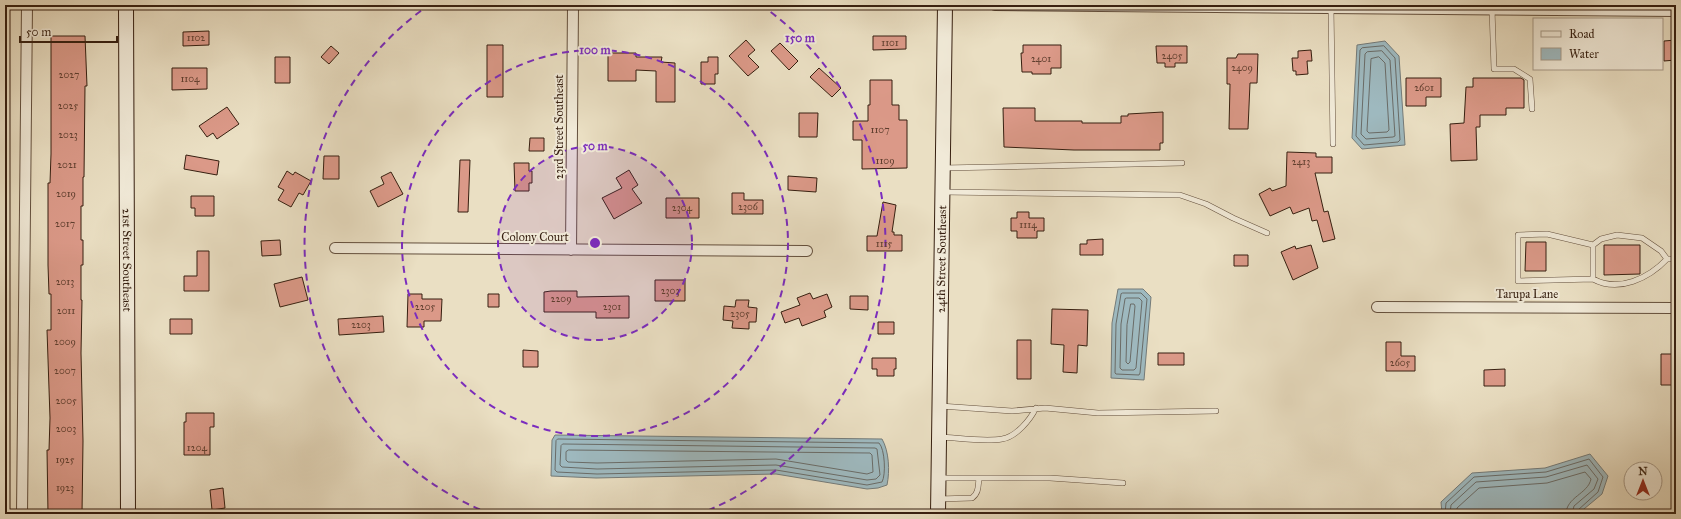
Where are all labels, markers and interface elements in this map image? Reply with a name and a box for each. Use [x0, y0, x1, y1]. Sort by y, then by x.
scale bar [20, 18, 117, 44]
legend [1533, 18, 1663, 70]
text: 50 m [26, 25, 51, 39]
text: Road [1569, 27, 1595, 41]
text: 150 m [785, 31, 816, 45]
house number: 1102 [187, 32, 205, 44]
house number: 1101 [881, 37, 899, 49]
text: 100 m [579, 43, 612, 57]
text: Water [1569, 47, 1599, 61]
house number: 2405 [1162, 50, 1183, 62]
house number: 2401 [1031, 53, 1051, 65]
house number: 2409 [1231, 62, 1253, 74]
house number: 2027 [59, 69, 79, 81]
house number: 1104 [180, 73, 200, 85]
street label: 23rd Street Southeast [552, 74, 566, 180]
house number: 2601 [1414, 82, 1434, 94]
house number: 2025 [58, 100, 78, 112]
house number: 1107 [870, 124, 890, 136]
house number: 2023 [58, 129, 78, 141]
text: 50 m [582, 139, 609, 153]
house number: 1109 [875, 155, 895, 167]
house number: 2413 [1292, 156, 1310, 168]
house number: 2021 [57, 159, 77, 171]
house number: 2019 [56, 188, 76, 200]
house number: 2306 [738, 201, 759, 213]
house number: 2304 [672, 202, 693, 214]
street label: 24th Street Southeast [934, 204, 949, 313]
street label: 21st Street Southeast [120, 208, 134, 312]
house number: 2017 [55, 218, 75, 230]
house number: 1114 [1019, 219, 1037, 231]
street label: Colony Court [501, 230, 570, 244]
centre of rings [588, 236, 602, 250]
house number: 1115 [876, 238, 893, 250]
house number: 2013 [56, 276, 74, 288]
house number: 2303 [661, 285, 679, 297]
street label: Tarupa Lane [1496, 287, 1558, 301]
house number: 2209 [550, 293, 572, 305]
house number: 2205 [415, 301, 435, 313]
house number: 2301 [603, 301, 621, 313]
house number: 2011 [57, 305, 75, 317]
house number: 2305 [730, 308, 750, 320]
house number: 2203 [351, 319, 371, 331]
house number: 2009 [54, 336, 76, 348]
house number: 2605 [1390, 357, 1411, 369]
house number: 2007 [54, 365, 76, 377]
house number: 2005 [55, 395, 77, 407]
house number: 2003 [56, 423, 76, 435]
house number: 1204 [187, 442, 208, 454]
house number: 1925 [56, 454, 75, 466]
north arrow [1623, 461, 1663, 501]
text: N [1638, 465, 1648, 478]
house number: 1923 [56, 482, 74, 494]

